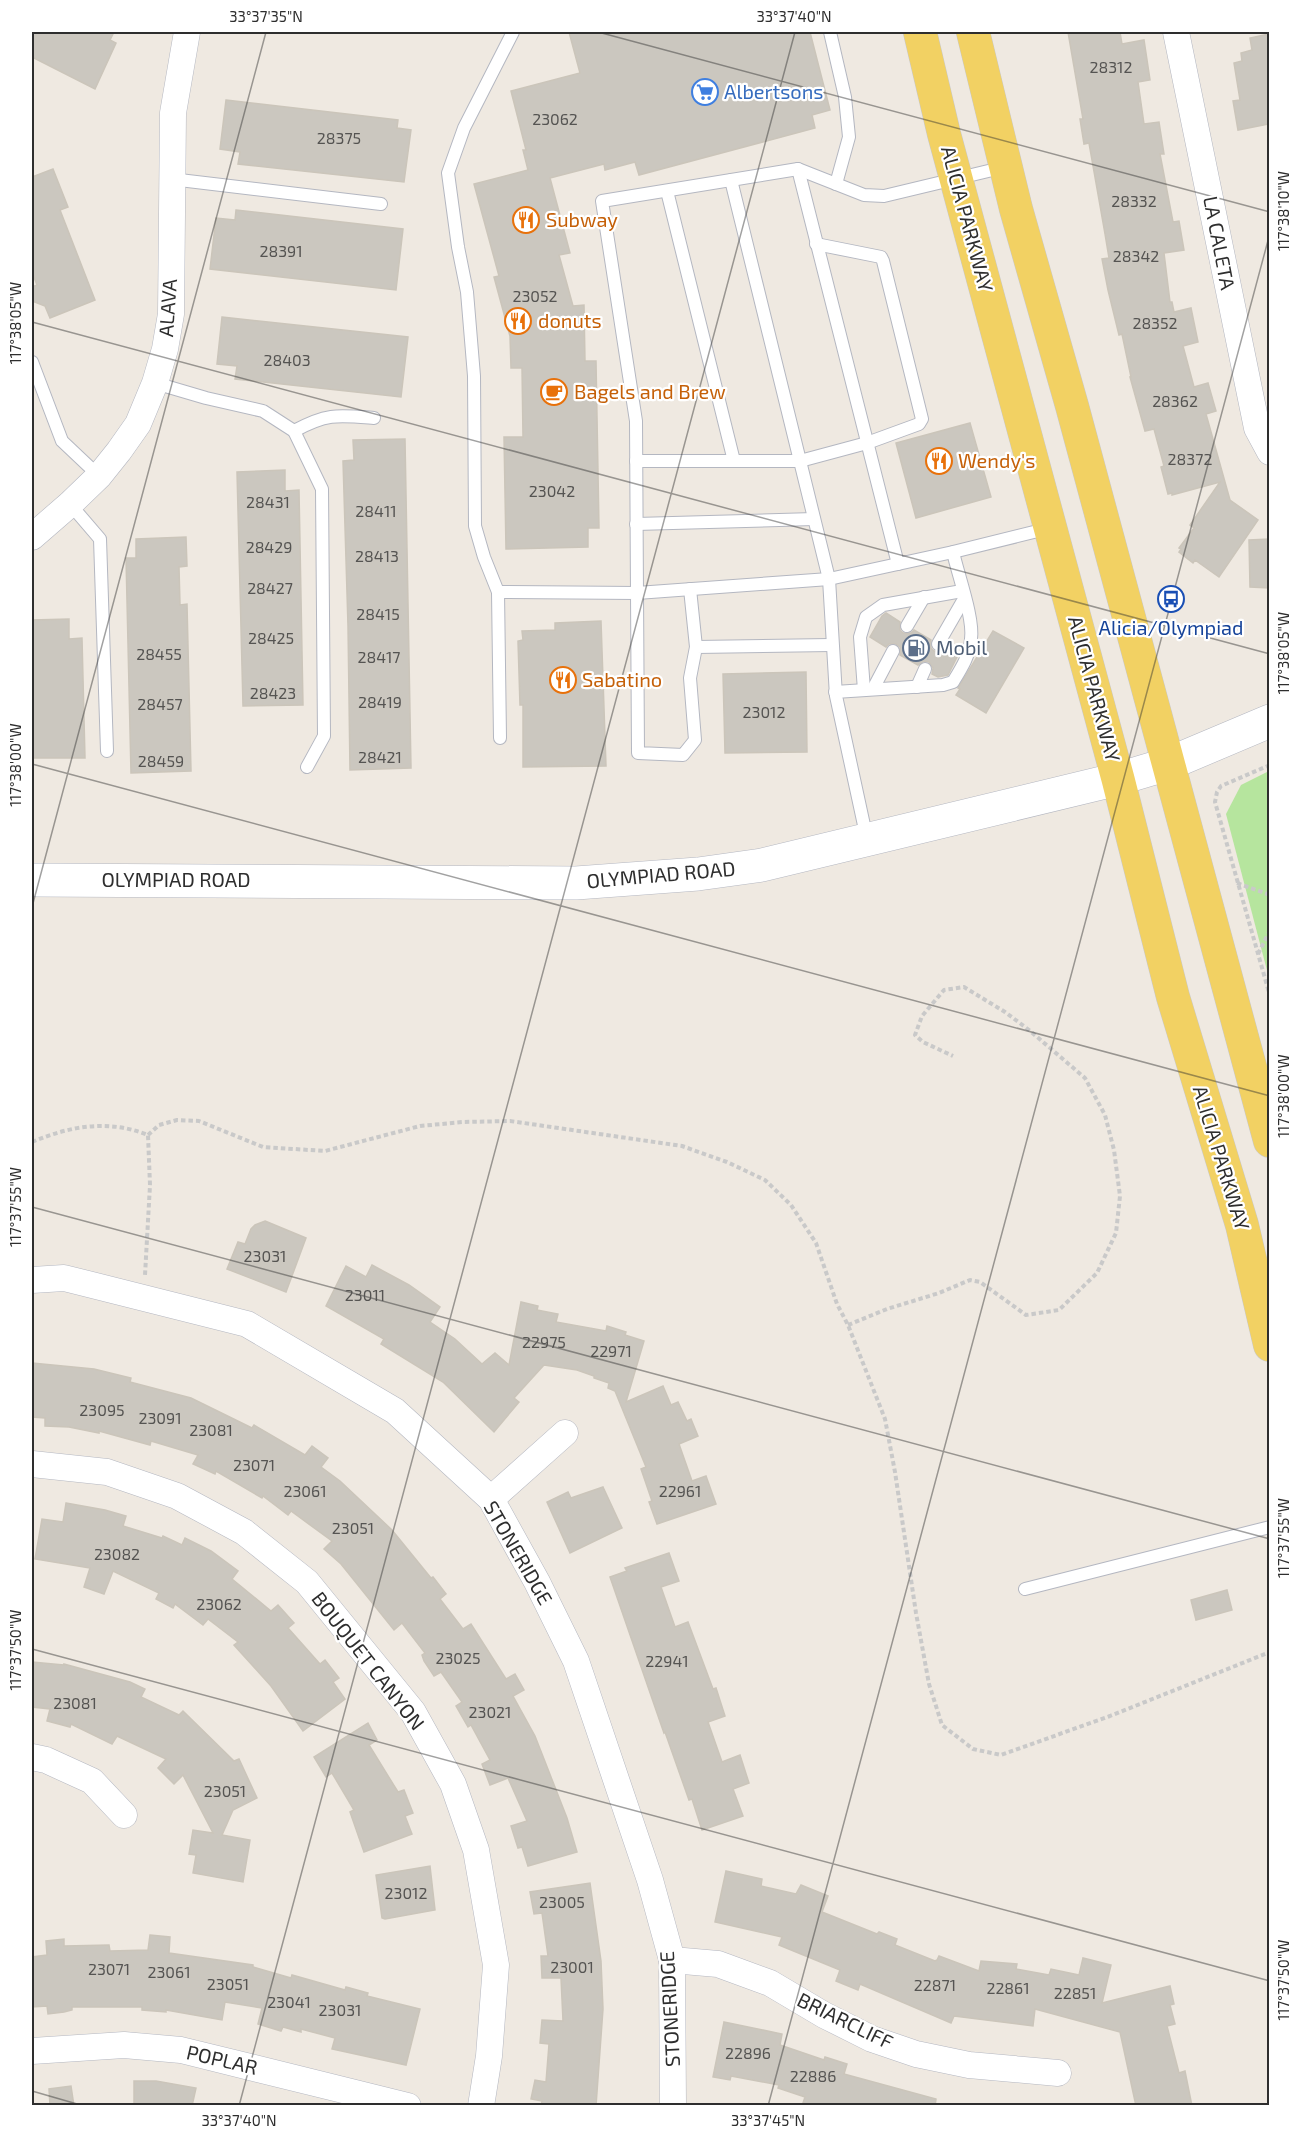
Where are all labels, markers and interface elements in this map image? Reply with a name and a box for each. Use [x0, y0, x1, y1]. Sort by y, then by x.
text: 33°37'35"N [229, 7, 303, 25]
text: 33°37'40"N [756, 7, 832, 25]
house number: 28312 [1090, 57, 1132, 76]
supermarket icon: Albertsons [690, 77, 720, 107]
place label: Albertsons [724, 79, 823, 103]
house number: 23062 [532, 109, 578, 128]
house number: 28375 [317, 128, 361, 147]
street label: ALICIA PARKWAY [937, 143, 999, 295]
text: 117°38'10"W [1274, 171, 1292, 251]
house number: 28332 [1111, 191, 1157, 210]
street label: LA CALETA [1199, 194, 1241, 292]
restaurant icon: Subway [511, 205, 541, 235]
place label: Subway [546, 207, 618, 231]
house number: 28391 [259, 241, 303, 260]
house number: 28342 [1113, 246, 1159, 265]
street label: ALAVA [153, 277, 181, 338]
text: 117°38'05"W [6, 282, 24, 364]
house number: 23052 [512, 286, 558, 305]
restaurant icon: donuts [503, 306, 533, 336]
place label: donuts [538, 308, 602, 332]
house number: 28352 [1132, 313, 1178, 332]
house number: 28403 [263, 350, 311, 369]
cafe icon: Bagels and Brew [539, 377, 569, 407]
place label: Bagels and Brew [574, 379, 726, 403]
house number: 28362 [1152, 391, 1198, 410]
restaurant icon: Wendy's [924, 446, 954, 476]
place label: Wendy's [958, 448, 1035, 472]
house number: 28372 [1168, 449, 1212, 468]
house number: 23042 [529, 481, 575, 500]
house number: 28431 [246, 492, 290, 511]
house number: 28411 [355, 501, 397, 520]
house number: 28429 [246, 537, 292, 556]
house number: 28413 [355, 546, 399, 565]
house number: 28427 [247, 578, 293, 597]
bus stop icon: Alicia/Olympiad [1156, 584, 1186, 614]
house number: 28415 [356, 604, 400, 623]
text: 117°38'05"W [1274, 612, 1292, 694]
street label: ALICIA PARKWAY [1064, 613, 1126, 765]
place label: Alicia/Olympiad [1098, 615, 1244, 639]
house number: 28425 [248, 628, 294, 647]
fuel station icon: Mobil [901, 633, 931, 663]
place label: Mobil [936, 635, 987, 659]
house number: 28455 [136, 644, 182, 663]
house number: 28417 [357, 647, 401, 666]
restaurant icon: Sabatino [548, 665, 578, 695]
place label: Sabatino [582, 667, 662, 691]
house number: 28423 [250, 683, 296, 702]
house number: 28419 [358, 692, 402, 711]
house number: 28457 [137, 694, 183, 713]
house number: 23012 [743, 702, 785, 721]
text: 117°38'00"W [6, 723, 24, 807]
house number: 28421 [358, 747, 402, 766]
house number: 28459 [138, 751, 184, 770]
street label: OLYMPIAD ROAD [586, 856, 736, 892]
street label: OLYMPIAD ROAD [101, 867, 251, 891]
text: 117°38'00"W [1274, 1054, 1292, 1138]
street label: ALICIA PARKWAY [1189, 1082, 1256, 1234]
text: 117°37'55"W [6, 1167, 24, 1247]
house number: 23031 [244, 1246, 286, 1265]
house number: 23011 [345, 1285, 385, 1304]
house number: 22975 [522, 1332, 566, 1351]
house number: 22971 [590, 1341, 632, 1360]
house number: 23095 [79, 1400, 125, 1419]
house number: 23091 [138, 1408, 182, 1427]
house number: 23081 [189, 1420, 233, 1439]
house number: 23071 [233, 1455, 275, 1474]
house number: 23061 [283, 1481, 327, 1500]
house number: 22961 [659, 1481, 701, 1500]
street label: STONERIDGE [480, 1496, 558, 1609]
text: 117°37'55"W [1274, 1498, 1292, 1578]
house number: 23051 [332, 1518, 374, 1537]
house number: 23082 [94, 1544, 140, 1563]
street label: BOUQUET CANYON [307, 1586, 430, 1734]
house number: 23062 [196, 1594, 242, 1613]
text: 117°37'50"W [6, 1610, 24, 1690]
house number: 23025 [435, 1648, 481, 1667]
house number: 22941 [645, 1651, 689, 1670]
house number: 23081 [53, 1693, 97, 1712]
house number: 23021 [469, 1702, 511, 1721]
house number: 23051 [204, 1781, 246, 1800]
house number: 23012 [385, 1883, 427, 1902]
house number: 23005 [539, 1892, 585, 1911]
text: 117°37'50"W [1274, 1940, 1292, 2020]
street label: STONERIDGE [654, 1951, 684, 2068]
house number: 23001 [550, 1957, 594, 1976]
house number: 23071 [88, 1959, 130, 1978]
house number: 23061 [147, 1962, 191, 1981]
house number: 23051 [207, 1974, 249, 1993]
house number: 22871 [914, 1975, 956, 1994]
house number: 22861 [986, 1978, 1030, 1997]
house number: 22851 [1054, 1983, 1096, 2002]
street label: BRIARCLIFF [794, 1987, 897, 2054]
house number: 23041 [267, 1992, 311, 2011]
house number: 23031 [319, 2000, 361, 2019]
street label: POPLAR [184, 2039, 260, 2079]
house number: 22896 [725, 2043, 771, 2062]
house number: 22886 [790, 2066, 836, 2085]
text: 33°37'40"N [201, 2111, 277, 2129]
text: 33°37'45"N [731, 2111, 805, 2129]

